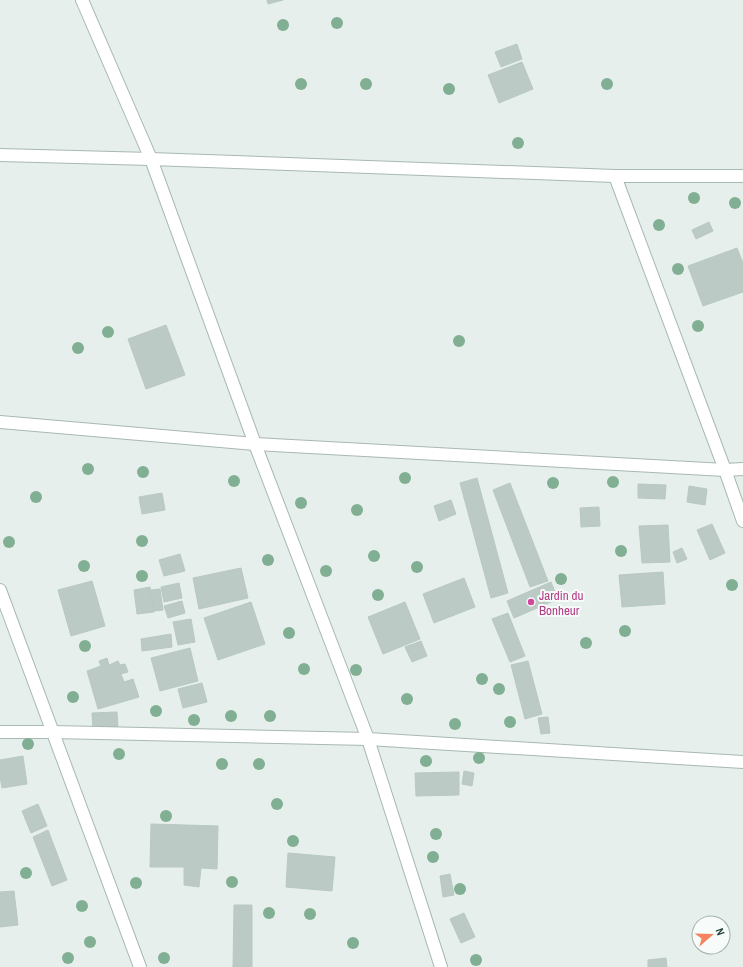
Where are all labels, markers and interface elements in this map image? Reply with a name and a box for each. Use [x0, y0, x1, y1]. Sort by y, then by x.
place label: Jardin du Bonheur [539, 587, 584, 619]
marker: Jardin du Bonheur [526, 597, 536, 607]
north arrow [691, 915, 731, 955]
text: N [713, 926, 728, 937]

